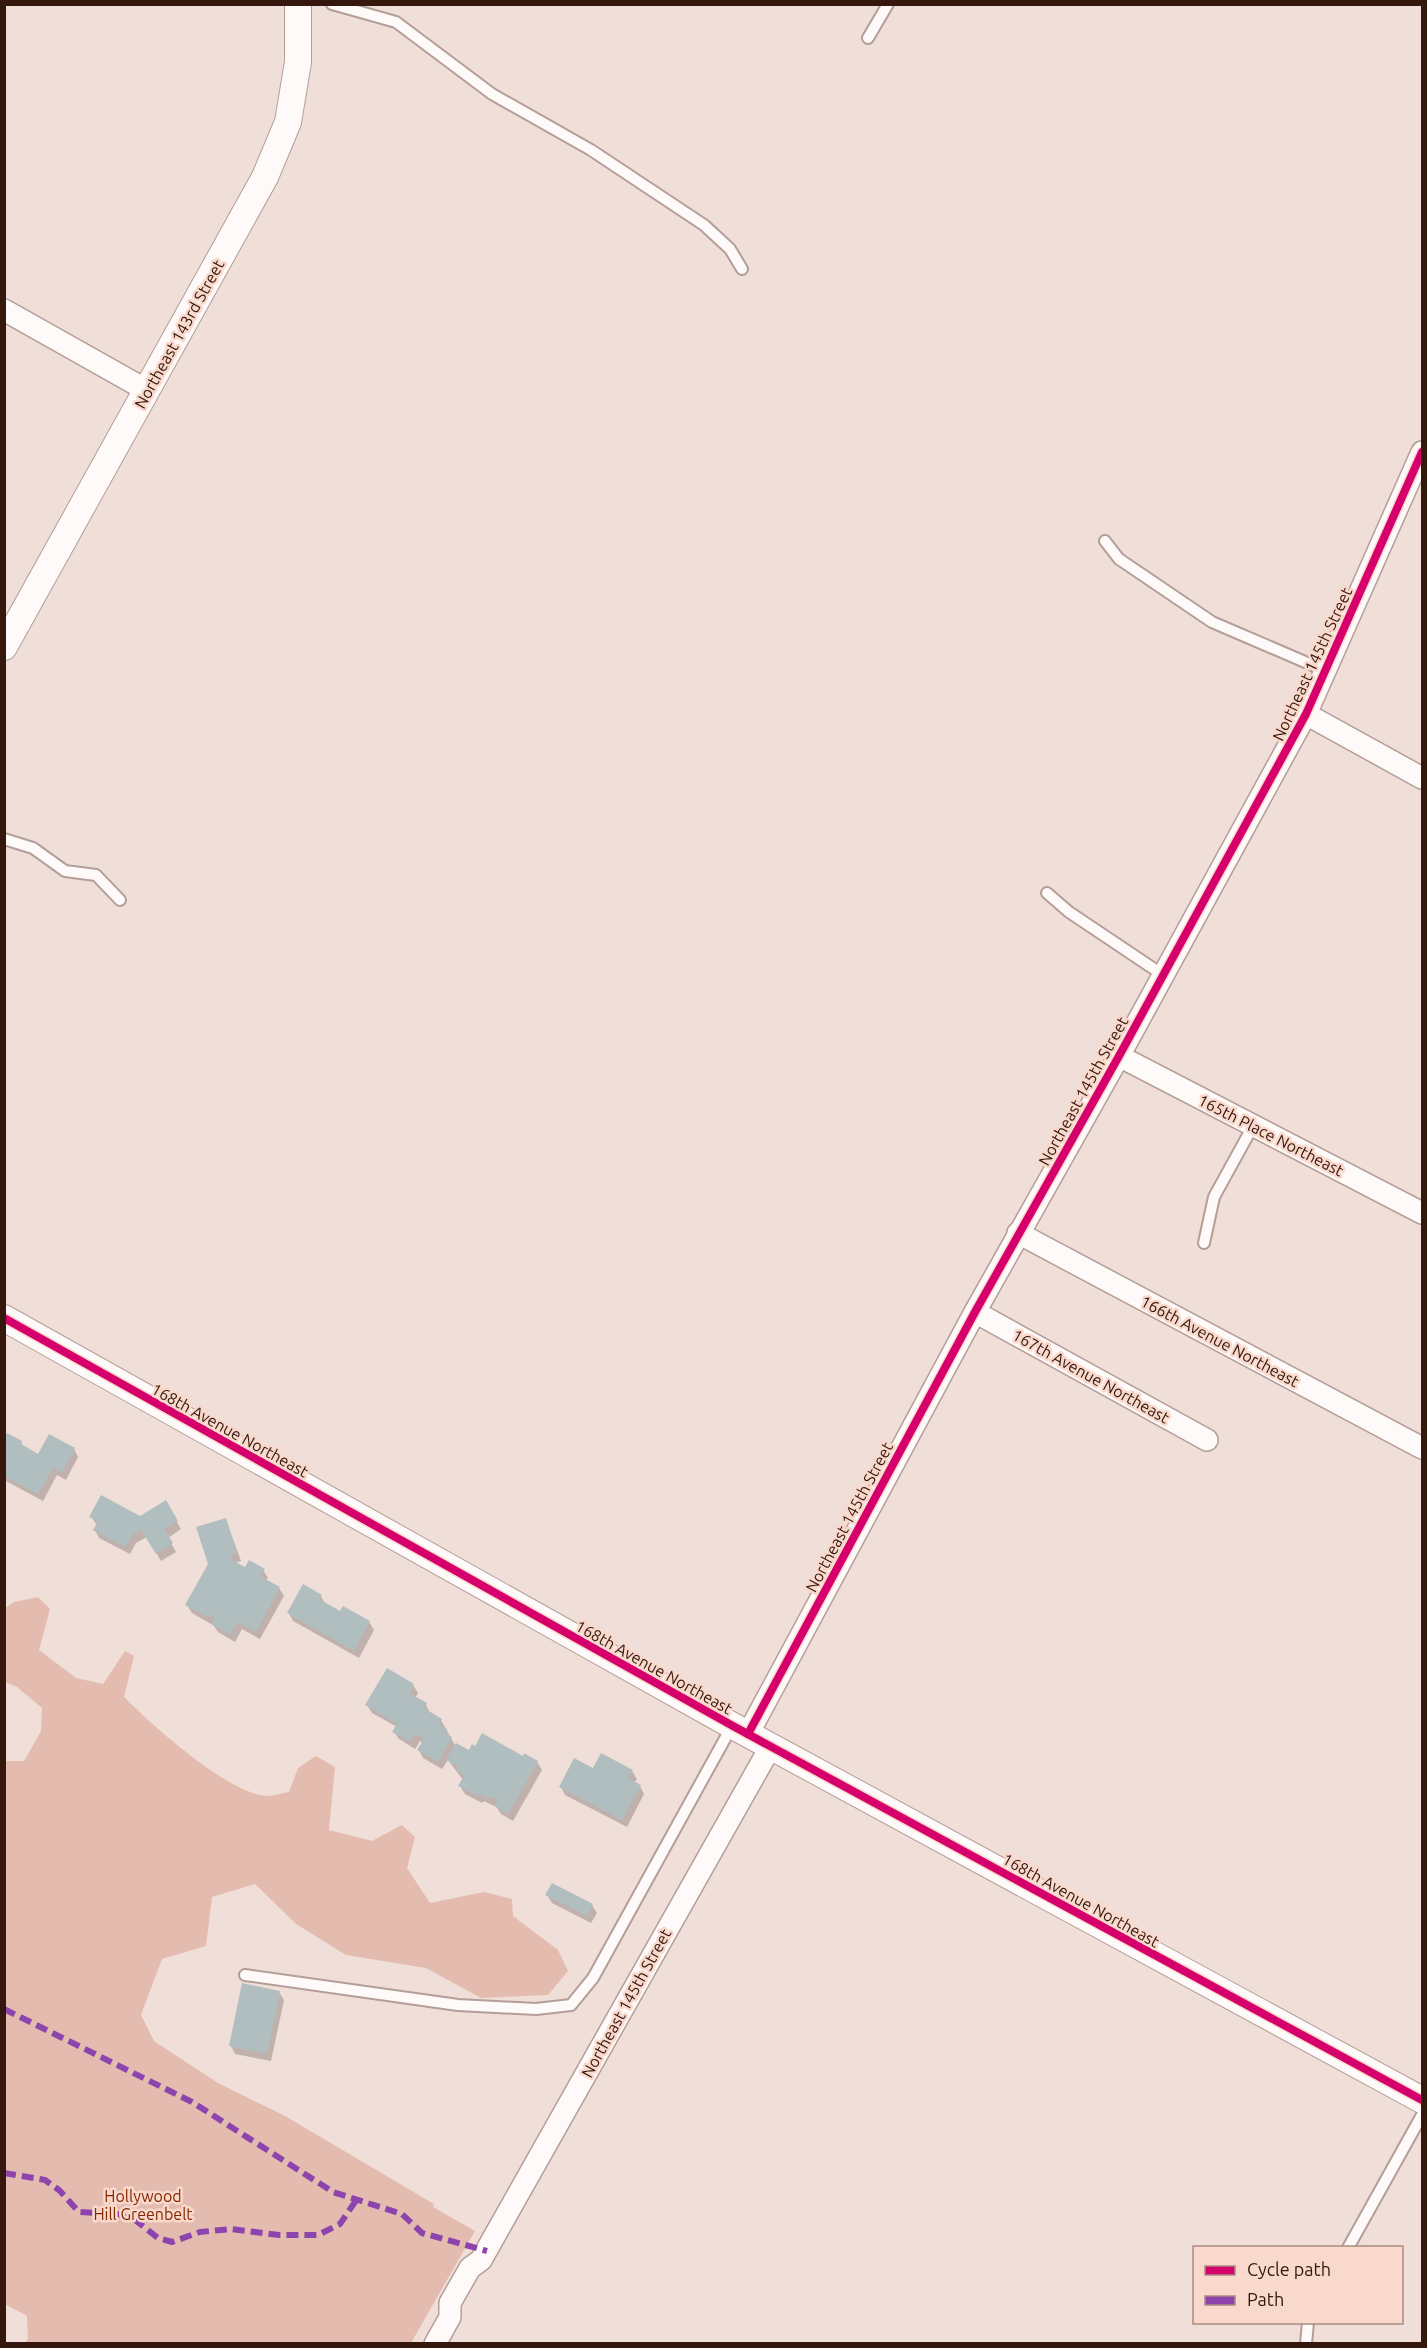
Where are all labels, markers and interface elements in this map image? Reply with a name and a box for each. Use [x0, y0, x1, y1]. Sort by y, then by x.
street label: Northeast 143rd Street [131, 256, 228, 411]
street label: Northeast 145th Street [1269, 584, 1356, 744]
street label: Northeast 145th Street [1035, 1013, 1132, 1168]
street label: 165th Place Northeast [1195, 1091, 1347, 1180]
street label: 166th Avenue Northeast [1138, 1292, 1303, 1391]
street label: 167th Avenue Northeast [1010, 1325, 1173, 1427]
street label: 168th Avenue Northeast [149, 1379, 312, 1481]
street label: Northeast 145th Street [802, 1438, 896, 1595]
street label: 168th Avenue Northeast [573, 1616, 736, 1718]
street label: 168th Avenue Northeast [1000, 1849, 1163, 1951]
street label: Northeast 145th Street [578, 1925, 675, 2080]
park label: Hollywood Hill Greenbelt [93, 2187, 193, 2223]
legend [1193, 2246, 1403, 2324]
text: Cycle path [1247, 2259, 1331, 2279]
text: Path [1247, 2289, 1284, 2309]

